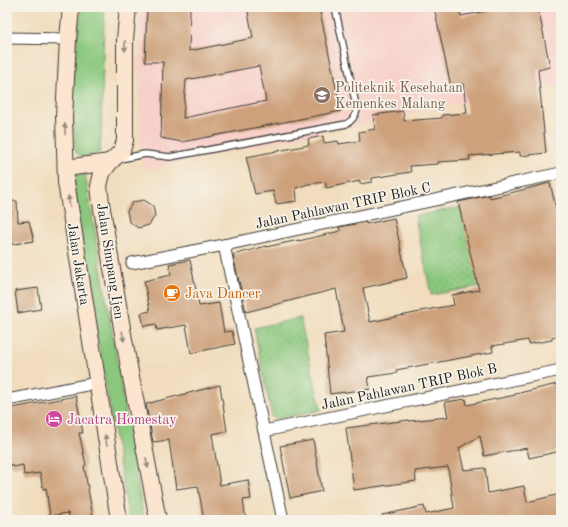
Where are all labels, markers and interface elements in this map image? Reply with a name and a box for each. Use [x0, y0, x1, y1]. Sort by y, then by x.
one-way arrow [122, 40, 128, 53]
place label: Politeknik Kesehatan Kemenkes Malang [335, 81, 463, 111]
school or university icon: Politeknik Kesehatan Kemenkes Malang [312, 85, 332, 105]
one-way arrow [61, 123, 68, 135]
street label: Jalan Pahlawan TRIP Blok C [254, 181, 432, 231]
one-way arrow [66, 195, 72, 207]
street label: Jalan Simpang Ijen [94, 202, 126, 321]
street label: Jalan Jakarta [65, 222, 91, 306]
cafe icon: Java Dancer [162, 283, 182, 303]
place label: Java Dancer [185, 287, 261, 301]
one-way arrow [120, 330, 126, 342]
street label: Jalan Pahlawan TRIP Blok B [320, 361, 498, 412]
hotel icon: Jacatra Homestay [44, 409, 64, 429]
place label: Jacatra Homestay [67, 413, 177, 427]
one-way arrow [103, 434, 109, 446]
one-way arrow [144, 457, 150, 470]

